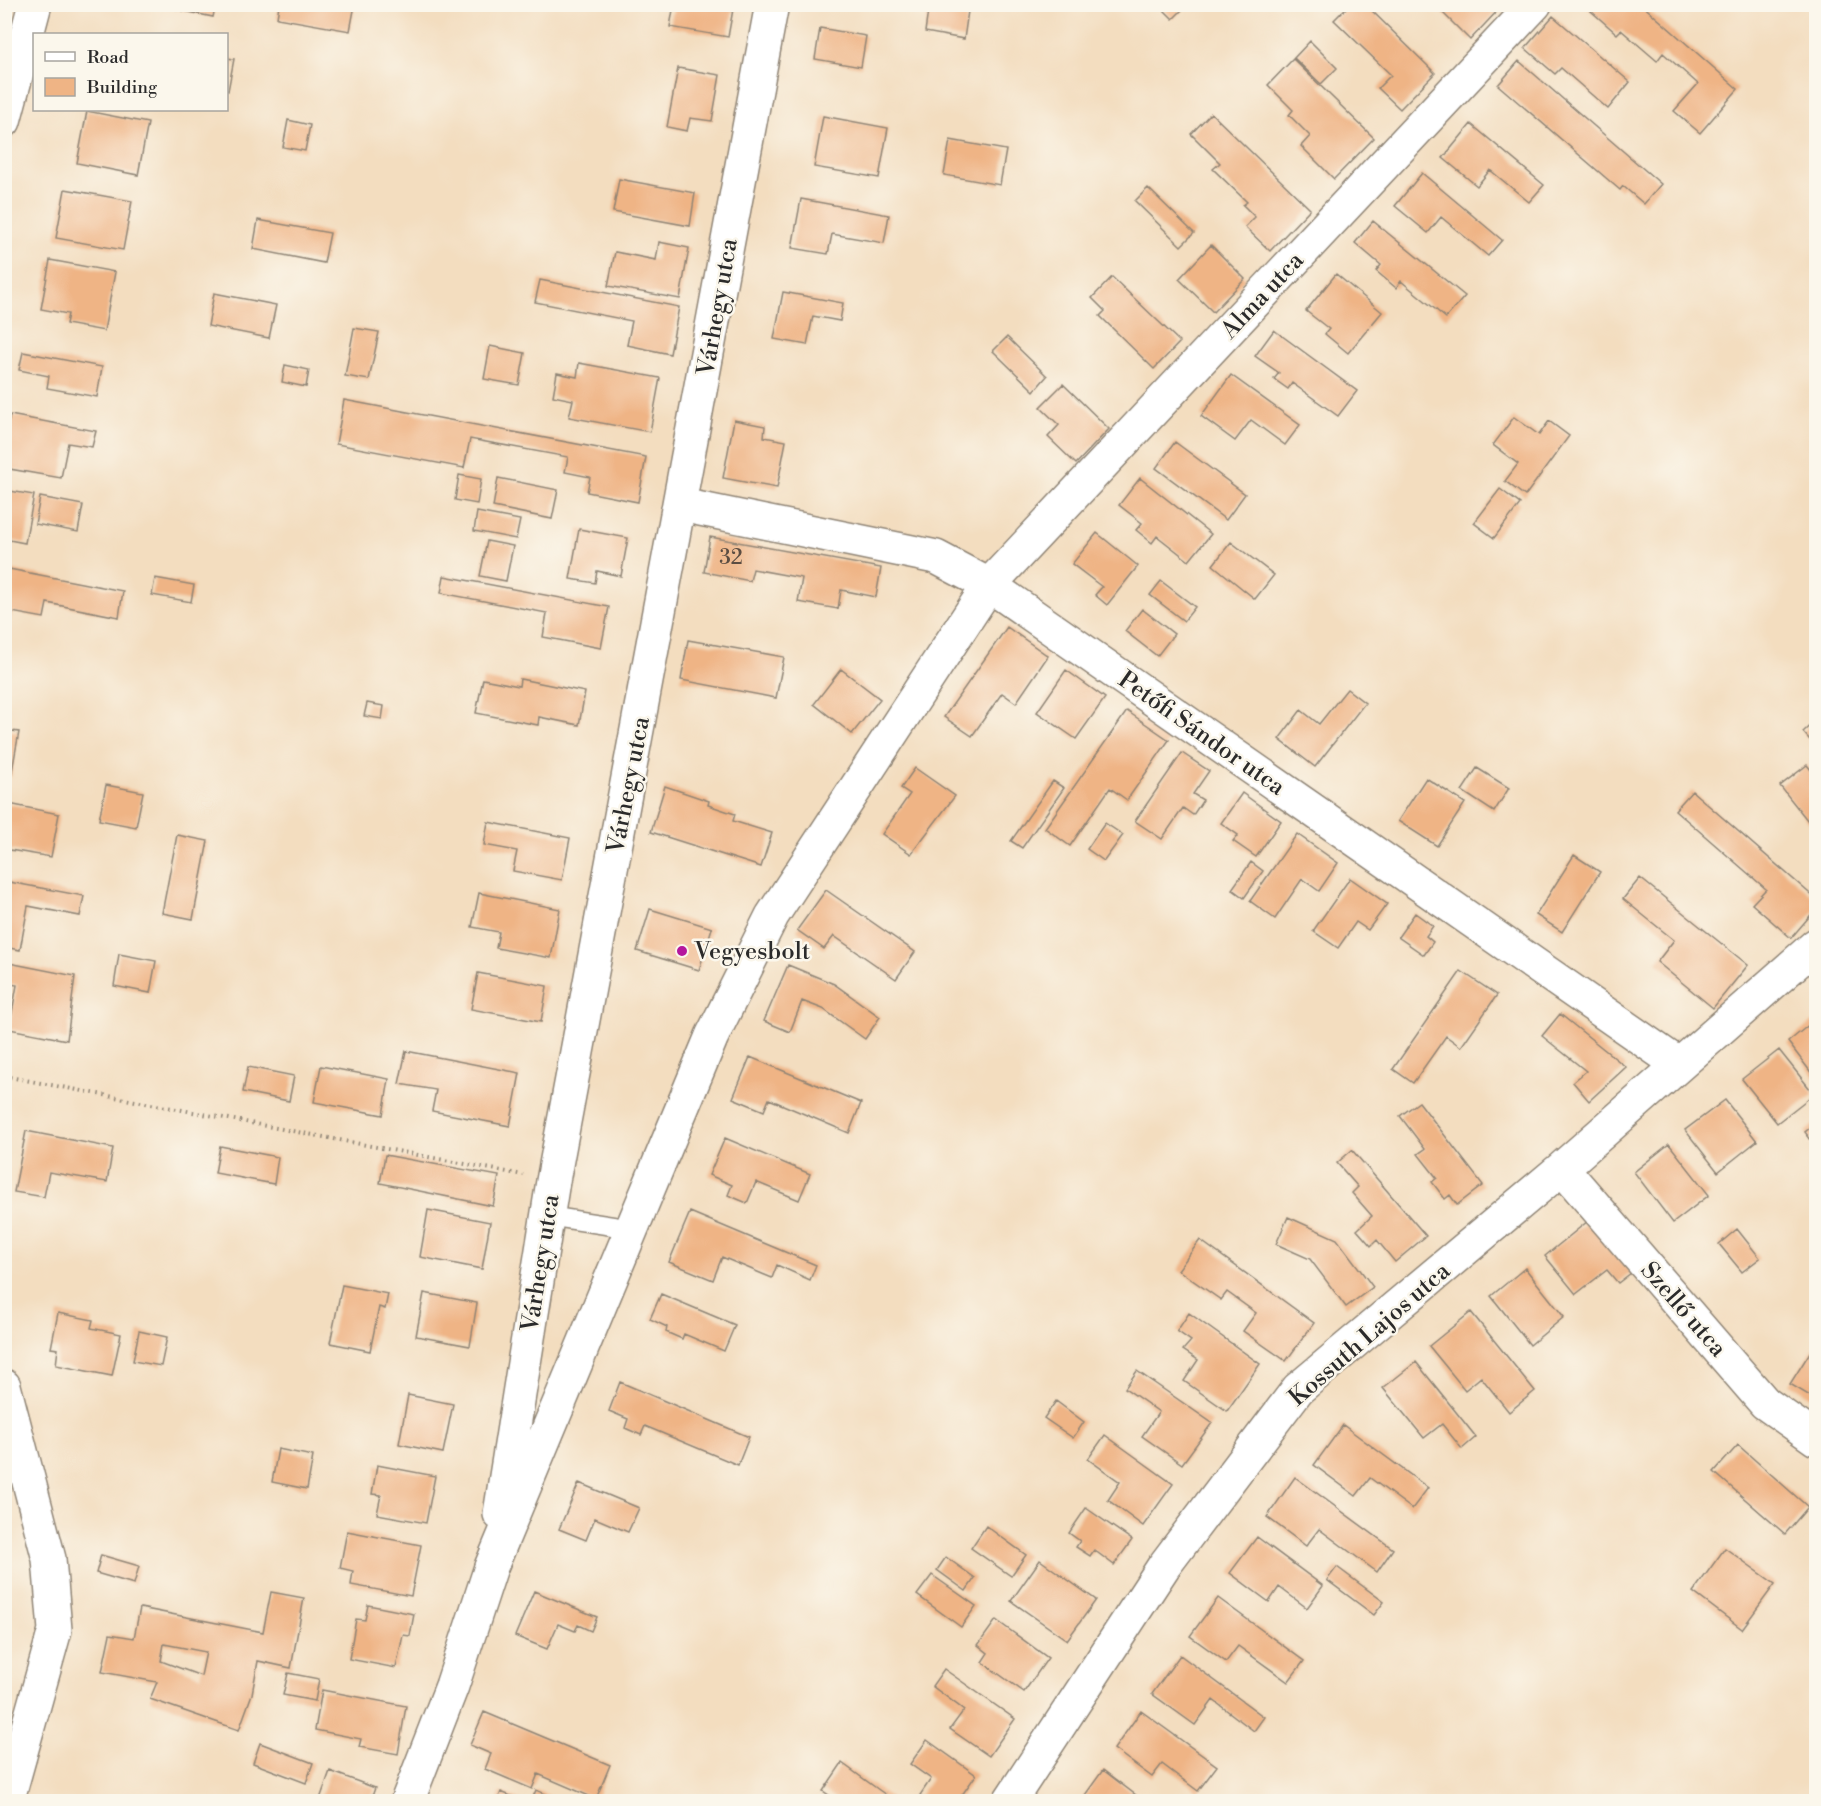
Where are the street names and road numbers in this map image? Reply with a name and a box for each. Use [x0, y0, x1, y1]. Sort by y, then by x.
street label: Várhegy utca [691, 235, 745, 379]
street label: Alma utca [1214, 245, 1311, 346]
street label: Petőfi Sándor utca [1112, 665, 1291, 803]
street label: Várhegy utca [601, 713, 657, 857]
street label: Várhegy utca [515, 1191, 567, 1335]
street label: Kossuth Lajos utca [1283, 1256, 1457, 1413]
street label: Szellő utca [1634, 1256, 1733, 1364]

